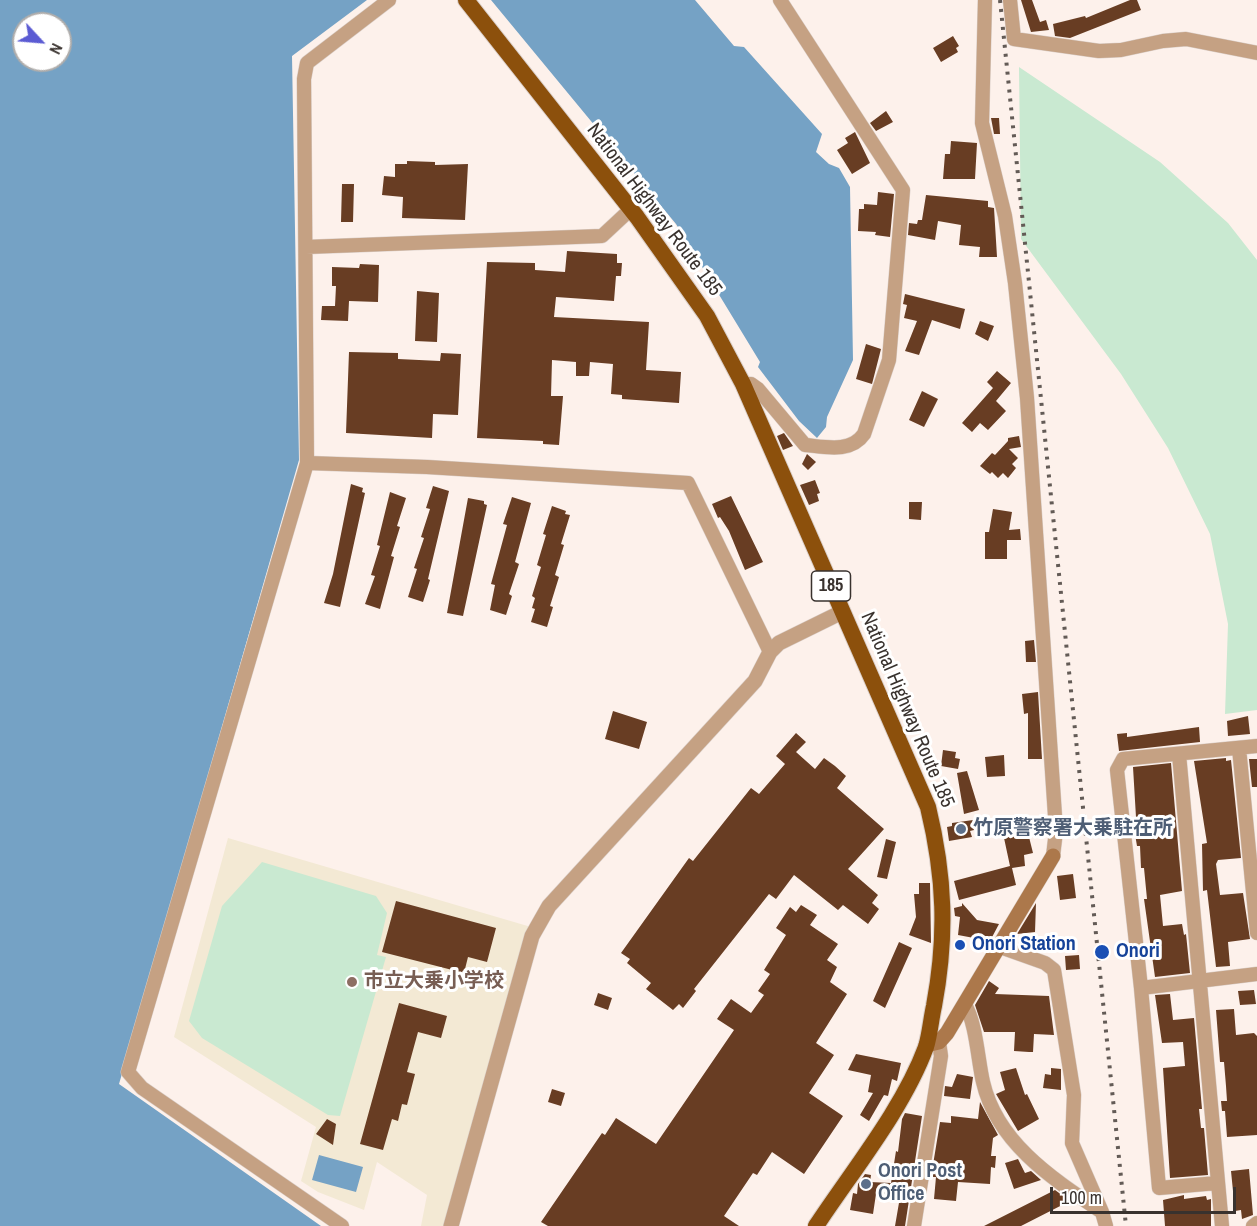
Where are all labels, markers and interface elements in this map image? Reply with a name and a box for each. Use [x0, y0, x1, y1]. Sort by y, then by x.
north arrow [12, 12, 72, 72]
text: N [44, 40, 68, 58]
street label: National Highway Route 185 [581, 119, 727, 301]
road number: 185 [812, 571, 850, 601]
street label: National Highway Route 185 [855, 609, 959, 811]
place label: 竹原警察署大乗駐在所 [973, 817, 1173, 841]
marker: 竹原警察署大乗駐在所 [954, 822, 968, 836]
place label: Onori Station [972, 933, 1076, 957]
marker: Onori Station [953, 938, 967, 952]
place label: Onori [1116, 940, 1160, 964]
marker: Onori [1093, 943, 1111, 961]
place label: 市立大乗小学校 [364, 970, 504, 994]
marker: 市立大乗小学校 [345, 975, 359, 989]
place label: Onori Post Office [878, 1160, 962, 1207]
scale bar [1053, 1175, 1239, 1213]
marker: Onori Post Office [859, 1177, 873, 1191]
text: 100 m [1061, 1185, 1102, 1210]

